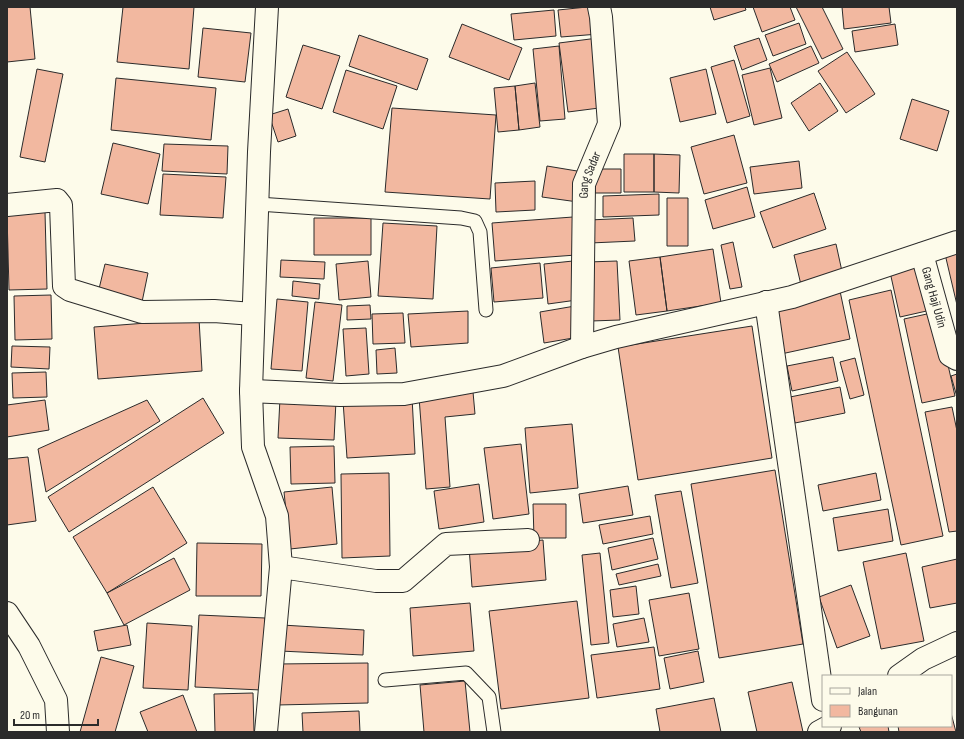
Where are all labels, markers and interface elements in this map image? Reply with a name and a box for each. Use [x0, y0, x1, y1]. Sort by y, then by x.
street label: Gang Sadar [576, 149, 605, 199]
street label: Gang Haji Udin [918, 265, 950, 330]
legend [822, 675, 952, 727]
text: Jalan [857, 684, 877, 699]
scale bar [14, 701, 98, 727]
text: Bangunan [858, 704, 898, 719]
text: 20 m [20, 708, 40, 723]

